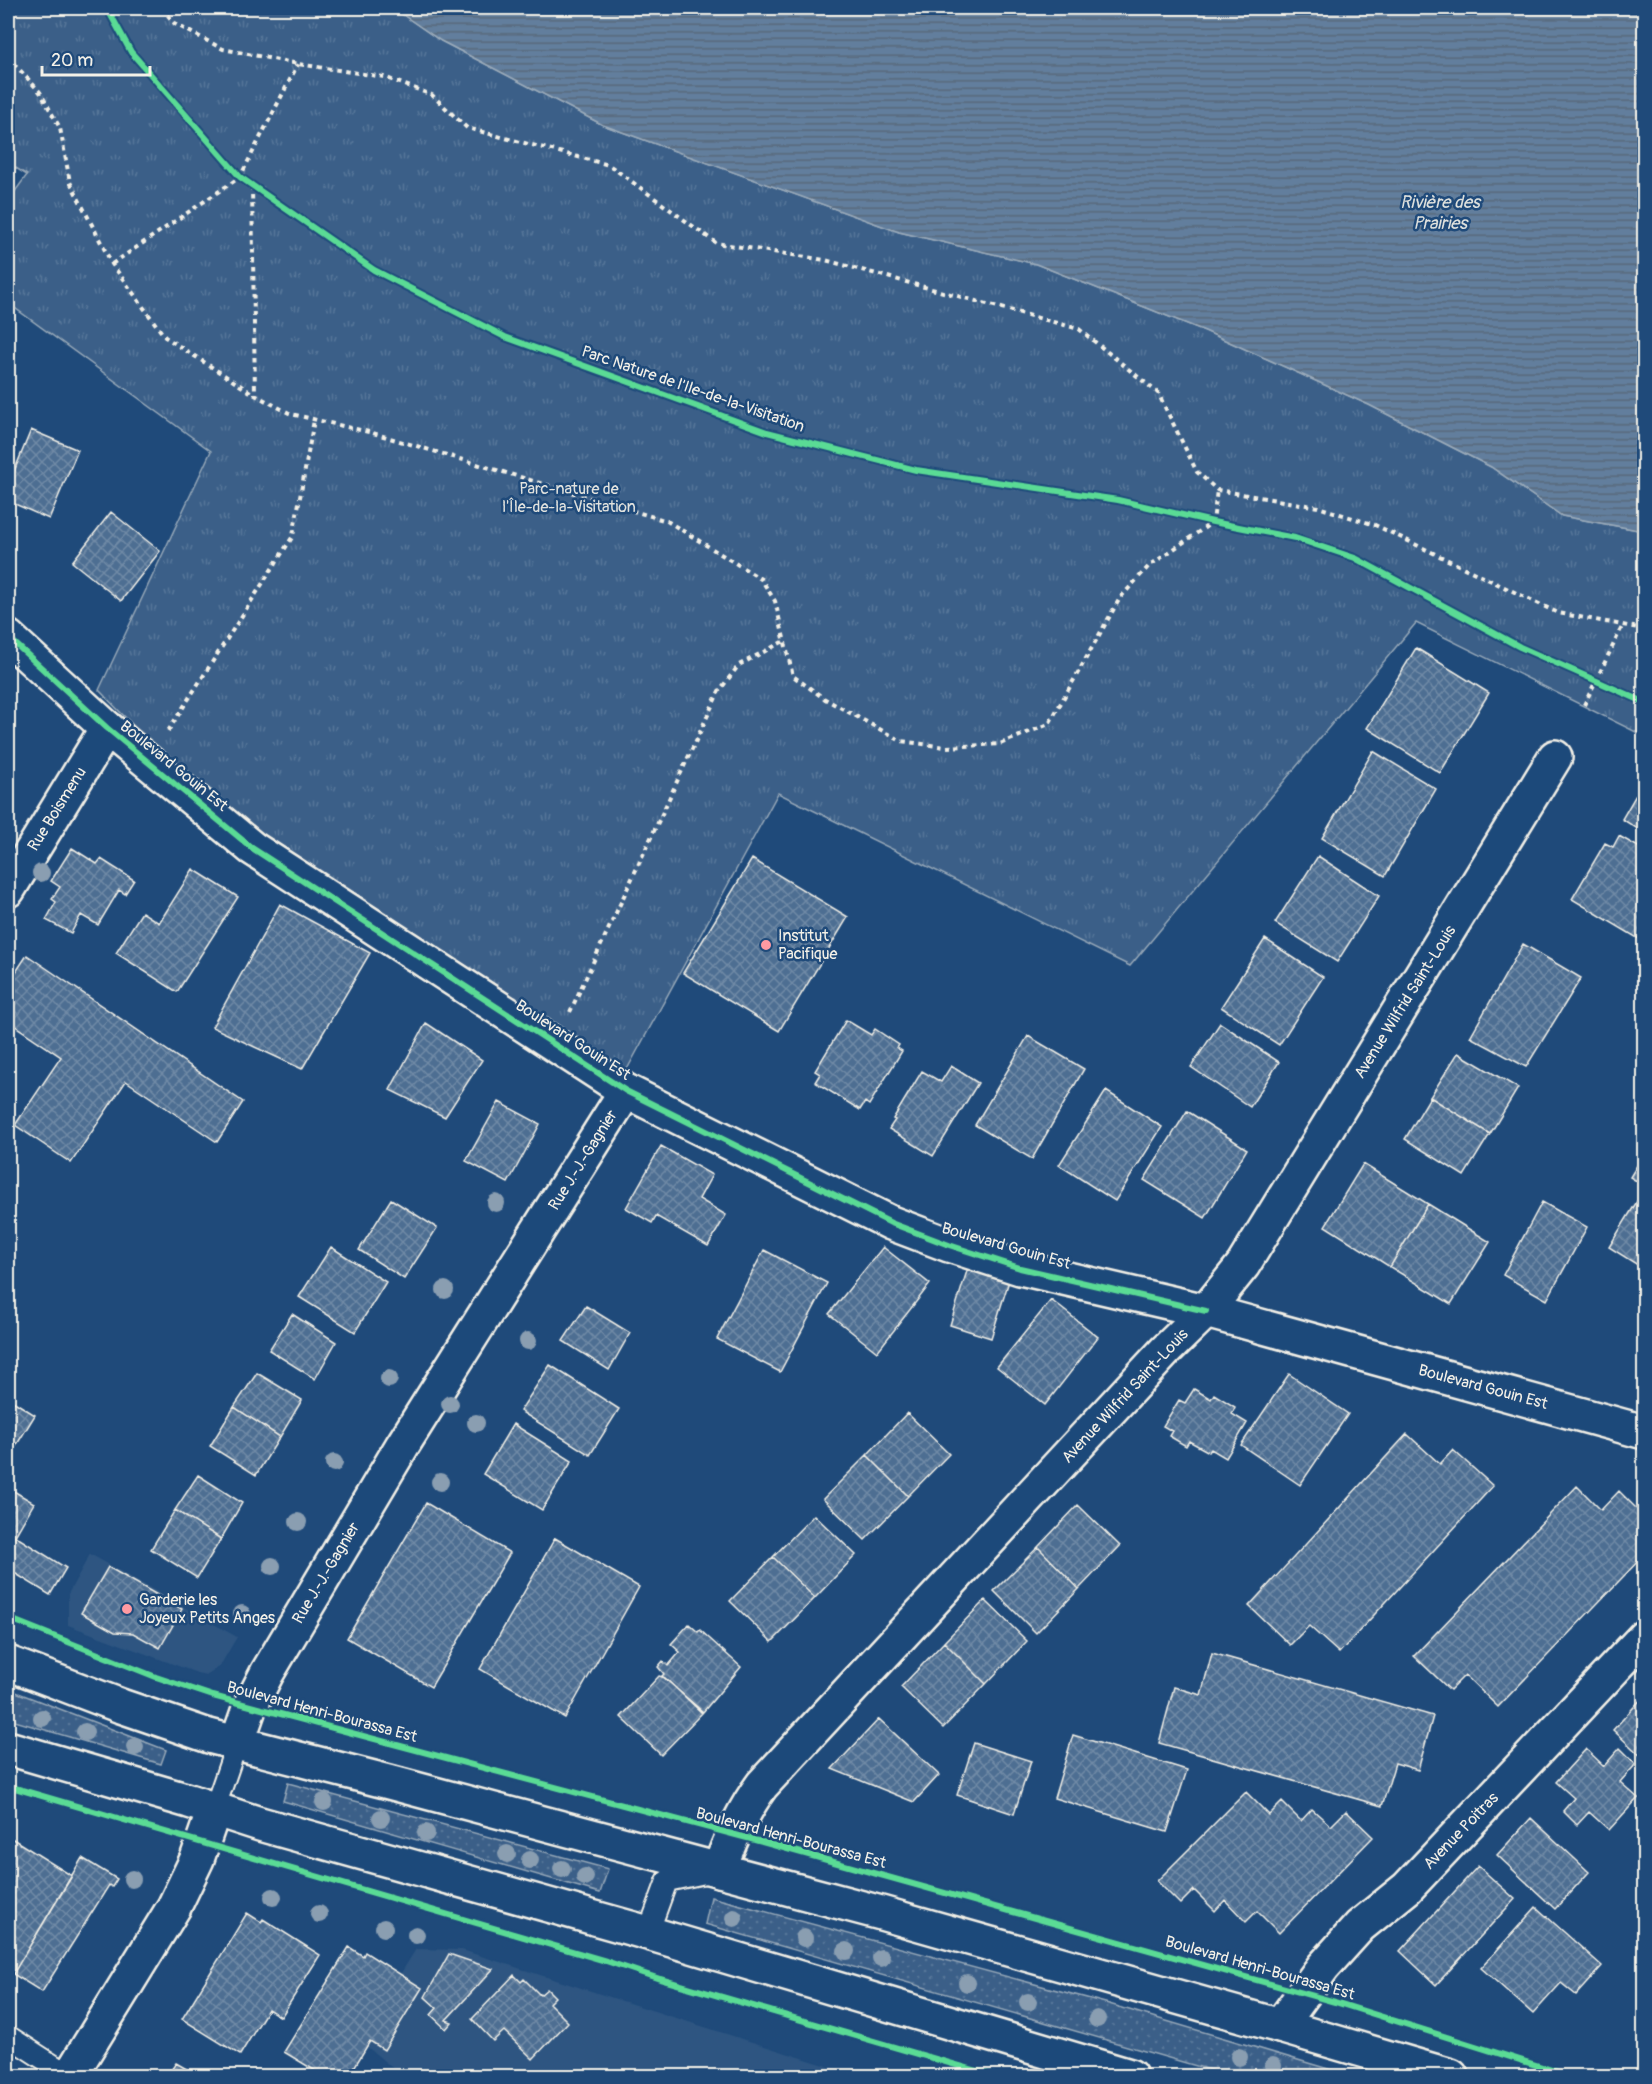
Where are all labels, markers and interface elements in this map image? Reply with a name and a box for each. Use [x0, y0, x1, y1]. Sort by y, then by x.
scale bar [42, 39, 150, 77]
text: 20 m [51, 49, 93, 72]
water label: Rivière des Prairies [1400, 191, 1482, 235]
street label: Parc Nature de l'Ile-de-la-Visitation [579, 341, 807, 437]
park label: Parc-nature de l'Île-de-la-Visitation [502, 479, 636, 517]
street label: Boulevard Gouin Est [116, 716, 232, 816]
street label: Rue Boismenu [23, 763, 91, 855]
street label: Avenue Wilfrid Saint-Louis [1350, 922, 1460, 1082]
place label: Institut Pacifique [778, 926, 837, 964]
marker: Institut Pacifique [759, 938, 773, 952]
street label: Boulevard Gouin Est [512, 995, 635, 1085]
street label: Rue J.-J.-Gagnier [544, 1106, 622, 1214]
street label: Boulevard Gouin Est [939, 1218, 1073, 1274]
street label: Avenue Wilfrid Saint-Louis [1057, 1325, 1193, 1467]
street label: Boulevard Gouin Est [1416, 1360, 1550, 1414]
street label: Rue J.-J.-Gagnier [288, 1518, 364, 1627]
place label: Garderie les Joyeux Petits Anges [139, 1590, 275, 1628]
marker: Garderie les Joyeux Petits Anges [120, 1602, 134, 1616]
street label: Boulevard Henri-Bourassa Est [225, 1677, 420, 1747]
street label: Avenue Poitras [1419, 1788, 1503, 1874]
street label: Boulevard Henri-Bourassa Est [694, 1803, 889, 1873]
street label: Boulevard Henri-Bourassa Est [1163, 1931, 1358, 2005]

